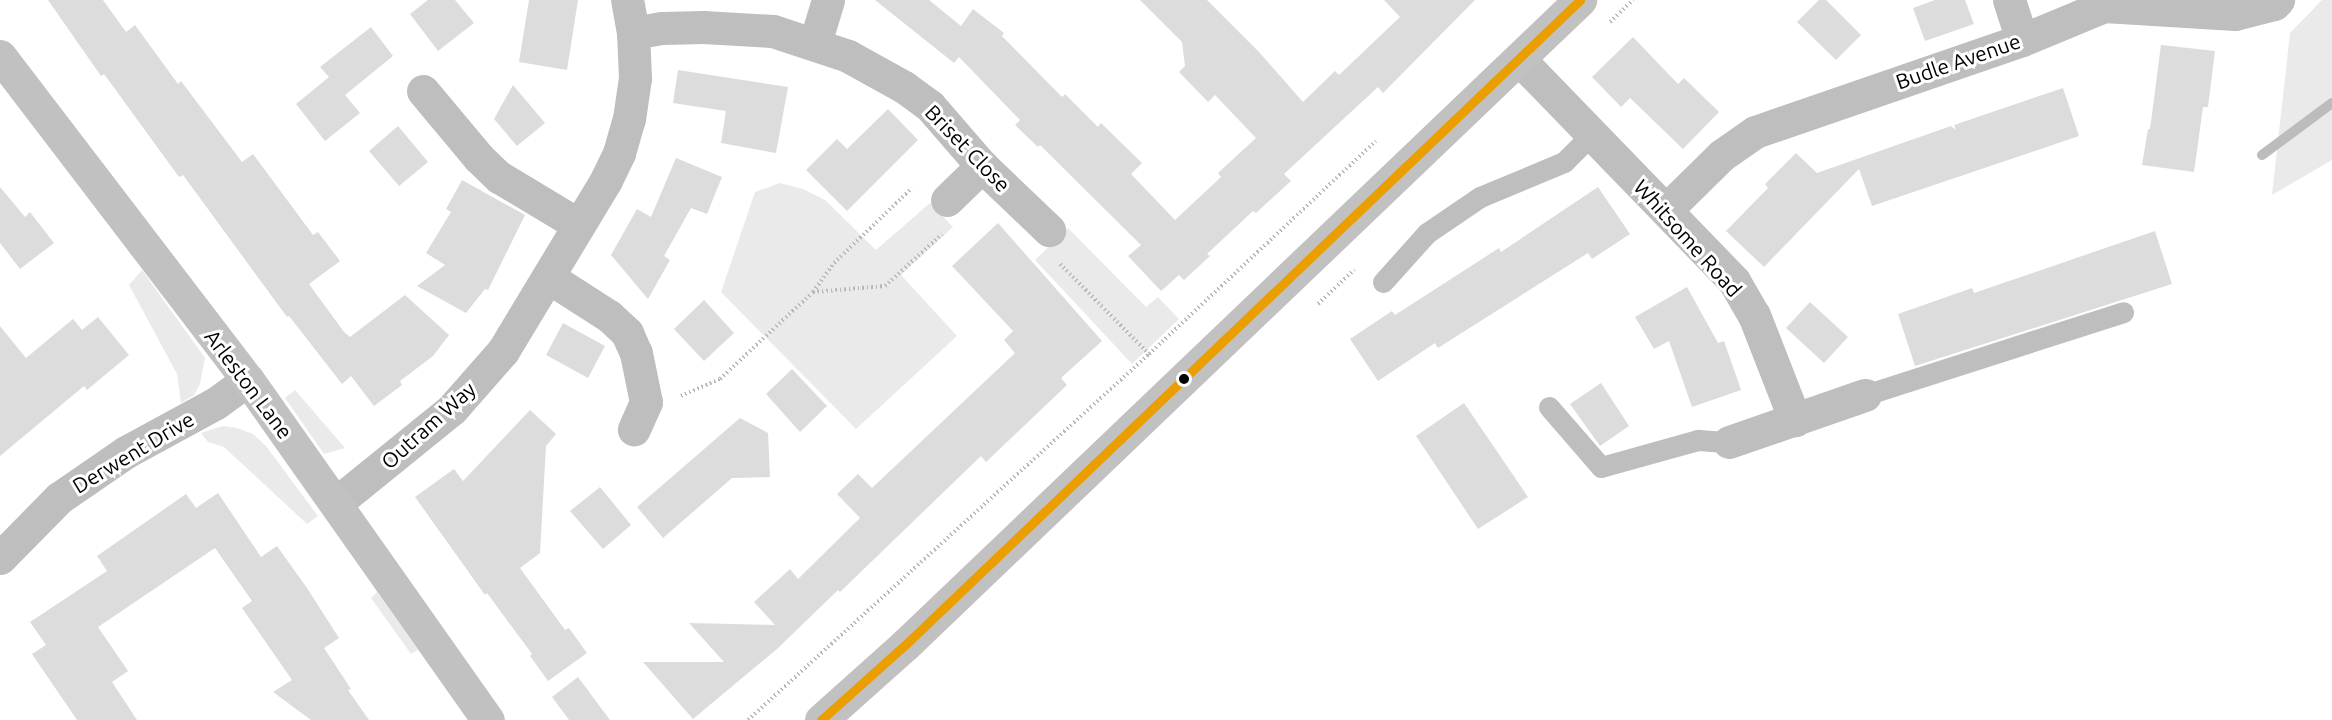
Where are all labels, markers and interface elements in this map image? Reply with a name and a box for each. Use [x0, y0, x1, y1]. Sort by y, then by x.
street label: Budle Avenue [1892, 28, 2024, 94]
street label: Briset Close [920, 99, 1016, 197]
street label: Whitsome Road [1629, 174, 1747, 302]
street label: Arleston Lane [200, 324, 298, 444]
unlabelled marker [1178, 373, 1190, 385]
street label: Outram Way [376, 376, 480, 474]
street label: Derwent Drive [68, 406, 198, 498]

